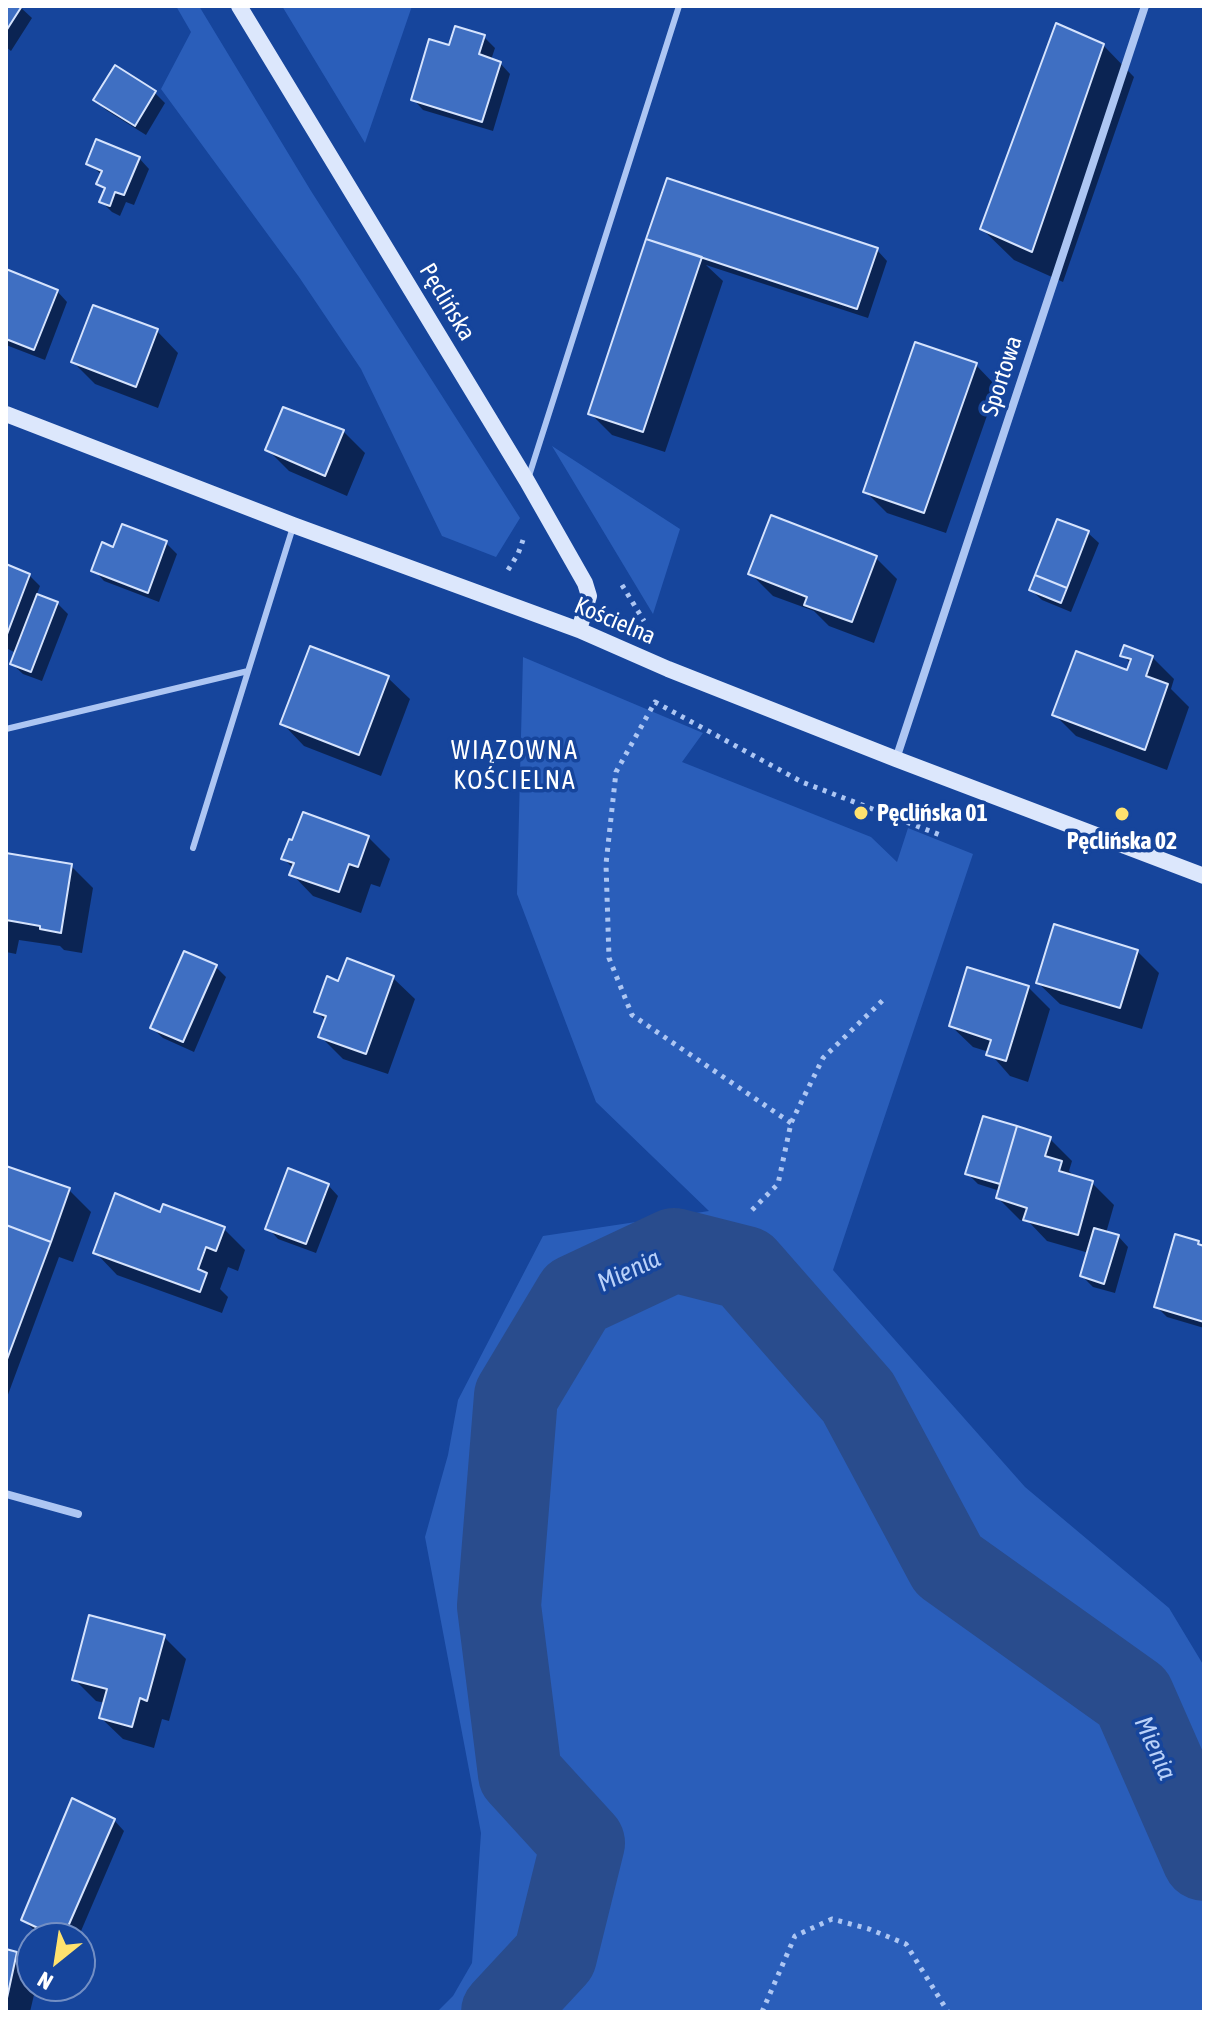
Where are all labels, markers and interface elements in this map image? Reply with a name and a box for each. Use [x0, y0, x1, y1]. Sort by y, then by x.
street label: Pęclińska [413, 258, 481, 346]
street label: Sportowa [976, 332, 1028, 420]
street label: Kościelna [570, 591, 660, 651]
district label: WIĄZOWNA KOŚCIELNA [451, 735, 579, 796]
place label: Pęclińska 01 [877, 799, 988, 827]
marker: Pęclińska 01 [852, 804, 870, 822]
marker: Pęclińska 02 [1113, 805, 1131, 823]
place label: Pęclińska 02 [1067, 827, 1177, 855]
water label: Mienia [593, 1243, 665, 1299]
water label: Mienia [1127, 1712, 1183, 1784]
north arrow [16, 1922, 96, 2002]
text: N [33, 1967, 57, 1996]

